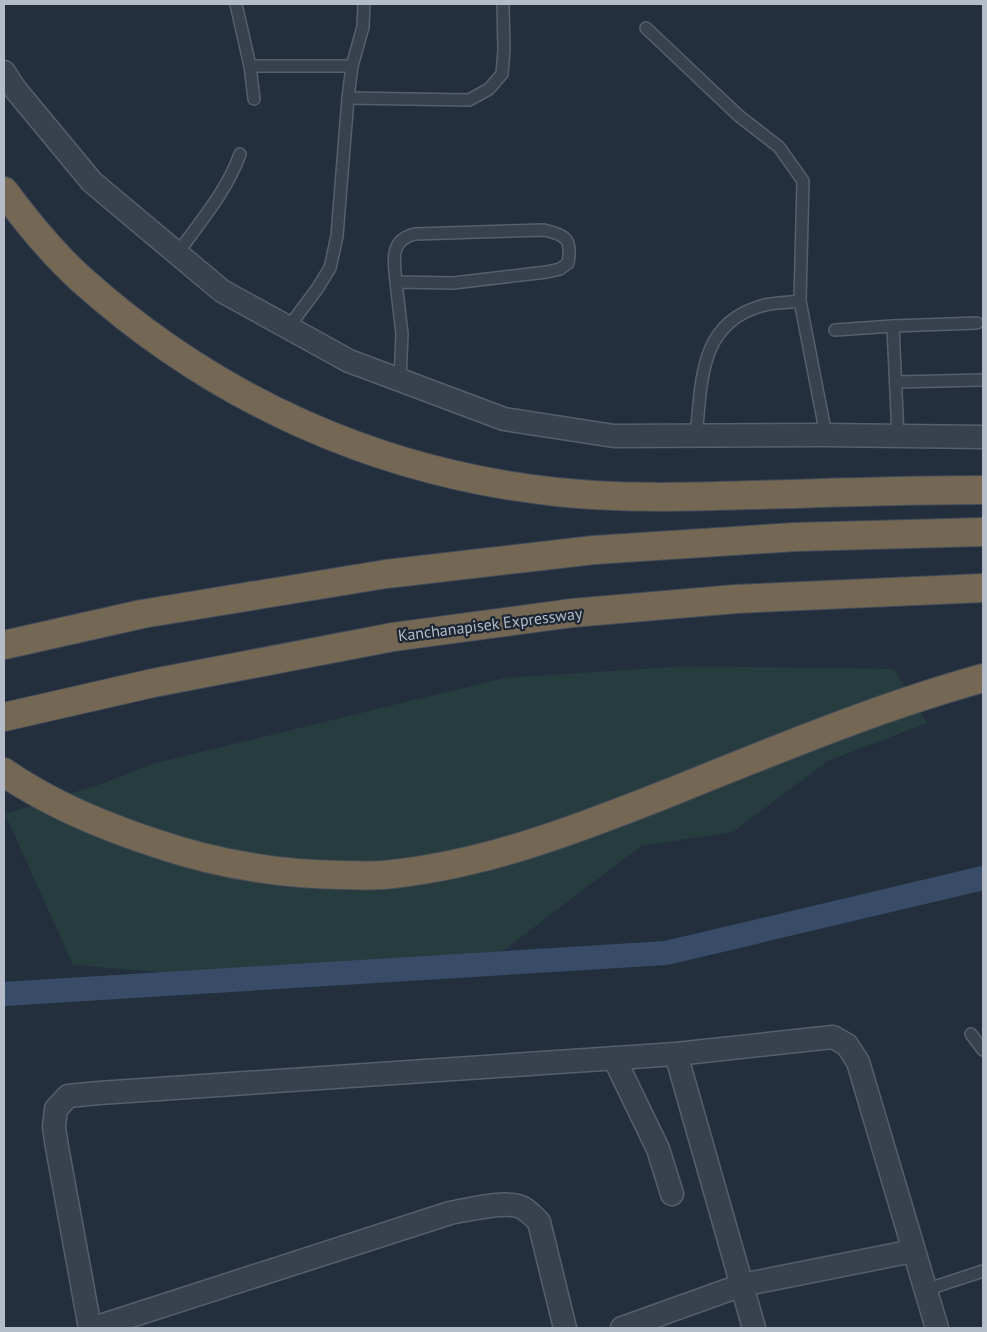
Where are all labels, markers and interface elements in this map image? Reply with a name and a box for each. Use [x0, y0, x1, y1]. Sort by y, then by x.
street label: Kanchanapisek Expressway [397, 603, 584, 645]

